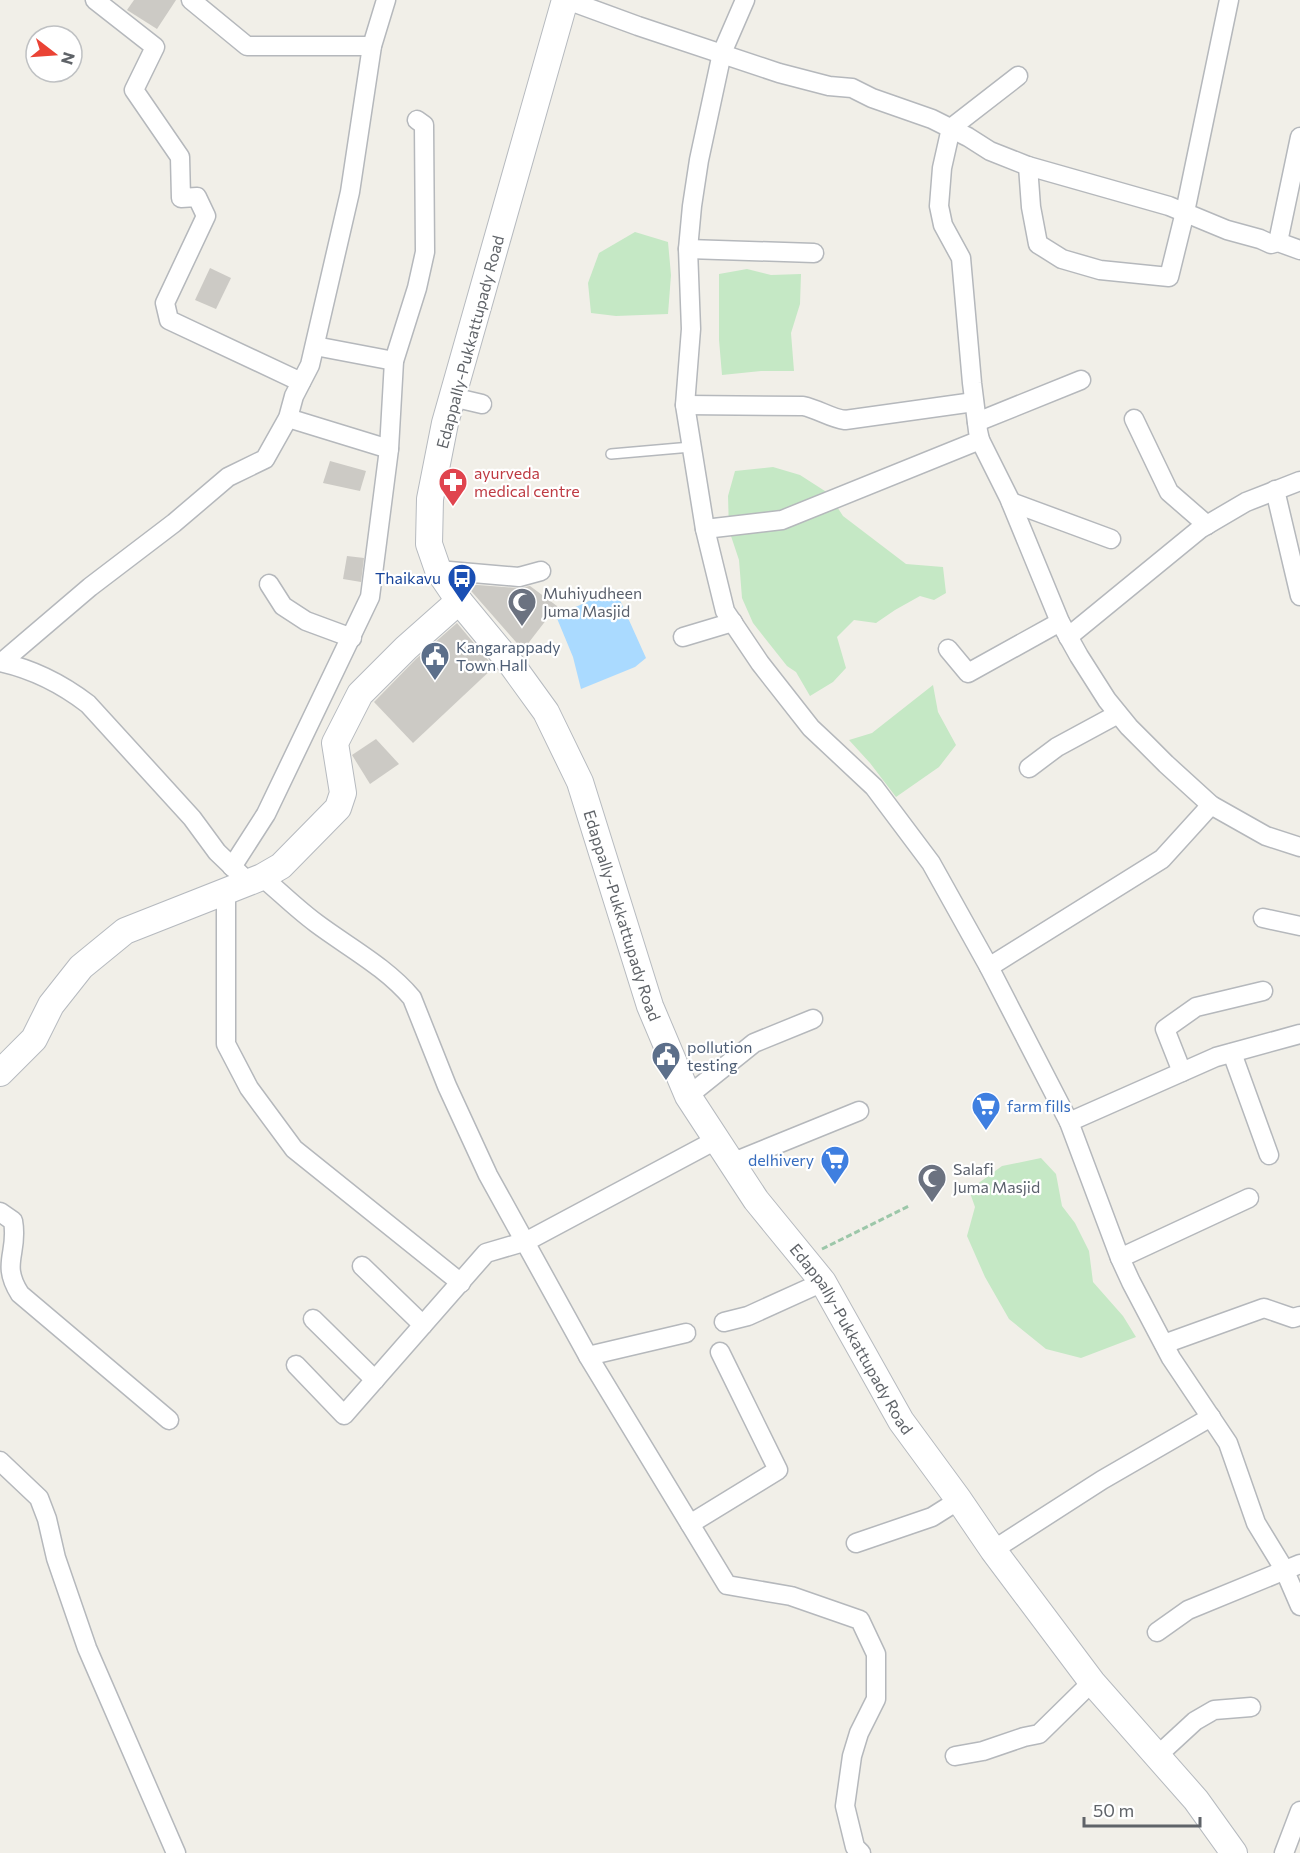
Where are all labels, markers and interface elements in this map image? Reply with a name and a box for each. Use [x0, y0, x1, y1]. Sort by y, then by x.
north arrow [24, 24, 84, 84]
text: N [58, 50, 80, 67]
street label: Edappally-Pukkattupady Road [432, 233, 507, 451]
place label: ayurveda medical centre [474, 463, 580, 500]
pharmacy icon: ayurveda medical centre [437, 466, 469, 508]
bus stop icon: Thaikavu [446, 562, 478, 604]
place label: Thaikavu [375, 568, 441, 587]
place label: Muhiyudheen Juma Masjid [543, 583, 642, 620]
mosque icon: Muhiyudheen Juma Masjid [506, 586, 538, 628]
place label: Kangarappady Town Hall [456, 637, 561, 674]
public building icon: Kangarappady Town Hall [419, 640, 451, 682]
street label: Edappally-Pukkattupady Road [580, 807, 665, 1024]
place label: pollution testing [687, 1037, 753, 1074]
public building icon: pollution testing [650, 1040, 682, 1082]
supermarket icon: farm fills [970, 1090, 1002, 1132]
place label: farm fills [1007, 1096, 1071, 1115]
supermarket icon: delhivery [819, 1144, 851, 1186]
place label: delhivery [748, 1150, 814, 1169]
place label: Salafi Juma Masjid [953, 1159, 1040, 1196]
mosque icon: Salafi Juma Masjid [916, 1162, 948, 1204]
street label: Edappally-Pukkattupady Road [786, 1239, 917, 1438]
scale bar [1084, 1790, 1200, 1828]
text: 50 m [1093, 1799, 1134, 1821]

